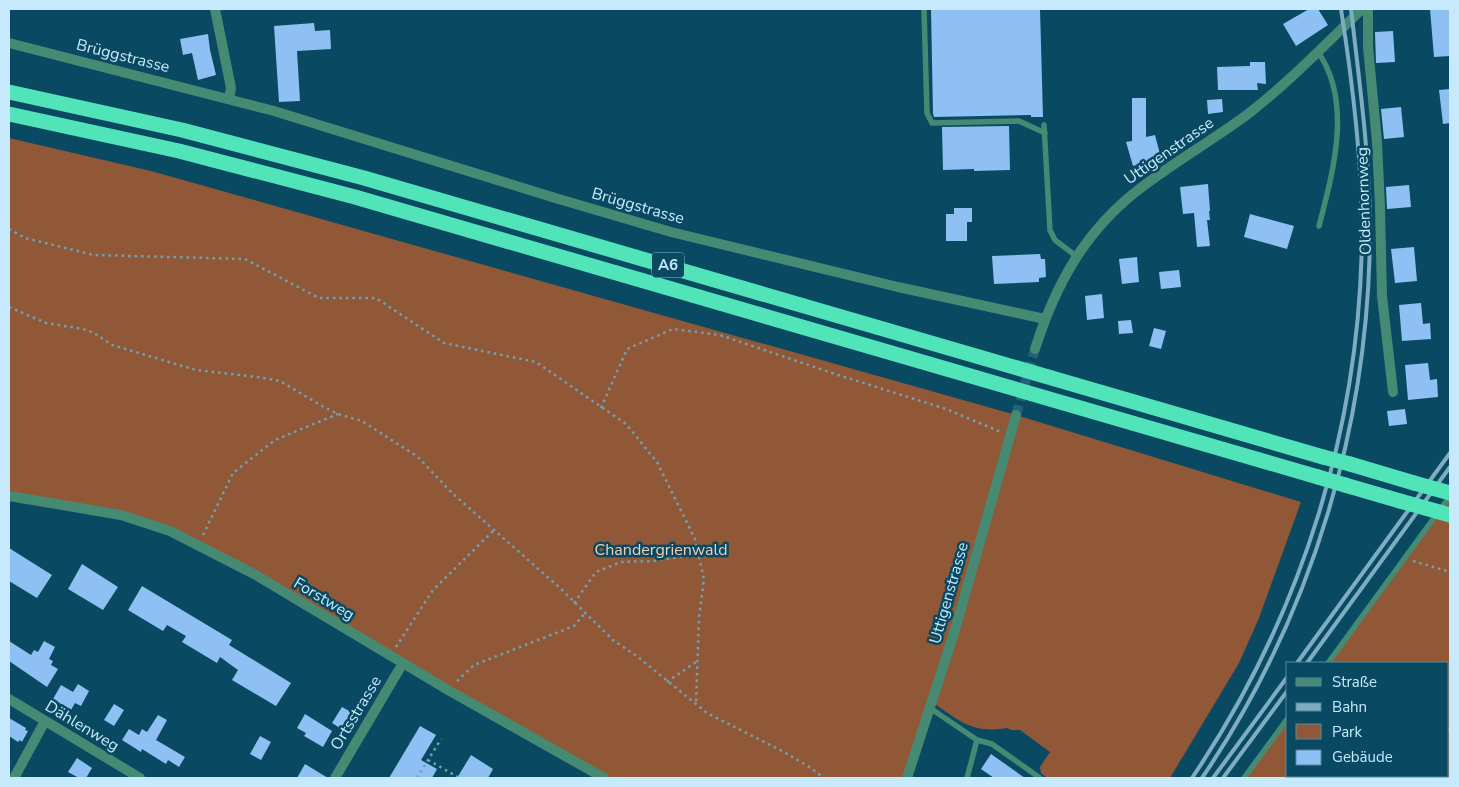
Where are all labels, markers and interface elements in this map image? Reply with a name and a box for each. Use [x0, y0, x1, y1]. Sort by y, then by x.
street label: Brüggstrasse [74, 34, 172, 78]
street label: Uttigenstrasse [1120, 112, 1218, 190]
street label: Oldenhornweg [1351, 147, 1377, 255]
street label: Brüggstrasse [589, 182, 687, 230]
road number: A6 [652, 252, 684, 278]
park label: Chandergrienwald [595, 539, 728, 561]
street label: Uttigenstrasse [924, 540, 974, 646]
street label: Forstweg [289, 572, 359, 626]
legend [1286, 662, 1449, 777]
street label: Ortsstrasse [325, 672, 387, 754]
text: Straße [1332, 672, 1377, 692]
street label: Dählenweg [41, 695, 123, 757]
text: Bahn [1332, 697, 1367, 717]
text: Park [1332, 722, 1362, 742]
text: Gebäude [1332, 747, 1393, 767]

